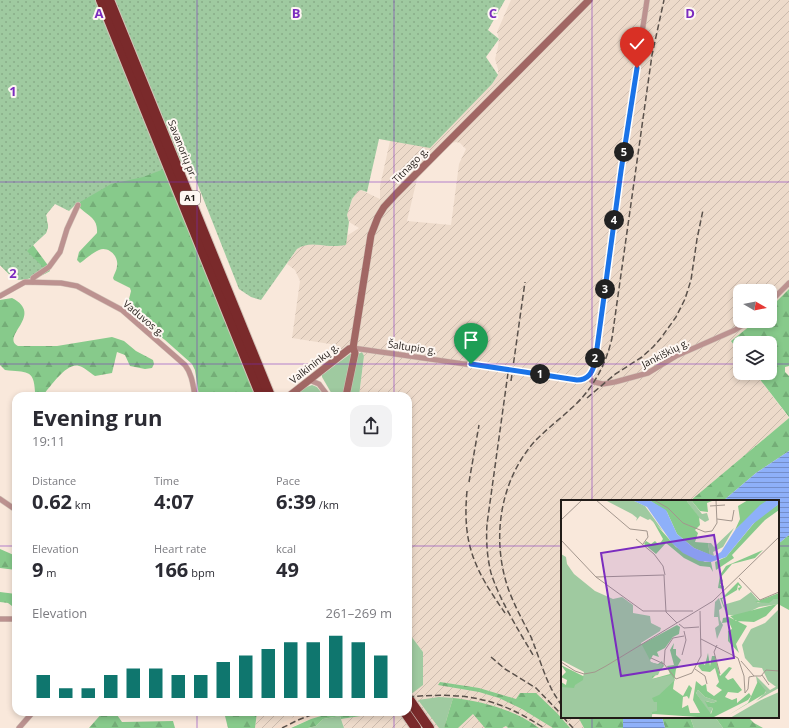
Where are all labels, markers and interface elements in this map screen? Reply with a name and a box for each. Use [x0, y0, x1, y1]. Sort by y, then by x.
text: A [95, 4, 104, 22]
text: B [292, 4, 301, 22]
text: C [489, 4, 497, 22]
text: D [685, 4, 695, 22]
pin [620, 27, 654, 68]
icon: check [626, 33, 648, 55]
text: 1 [9, 82, 17, 100]
street label: Savanorių pr. [165, 118, 201, 180]
pin: 5 [614, 142, 634, 162]
street label: Titnago g. [389, 144, 431, 186]
text: 5 [621, 144, 627, 159]
road number: A1 [180, 191, 200, 205]
pin: 4 [604, 210, 624, 230]
text: 4 [611, 212, 617, 227]
text: 2 [9, 264, 17, 282]
pin: 3 [595, 279, 615, 299]
text: 3 [602, 281, 608, 296]
north arrow [733, 284, 777, 328]
map controls [733, 284, 777, 380]
street label: Vaduvos g. [120, 297, 168, 339]
pin [454, 323, 488, 364]
icon: arrive [460, 329, 482, 351]
street label: Jankiškių g. [638, 335, 691, 371]
button: layers [733, 336, 777, 380]
street label: Šaltupio g. [387, 337, 437, 357]
street label: Valkininkų g. [287, 339, 341, 387]
pin: 2 [585, 348, 605, 368]
text: 2 [592, 350, 598, 365]
pin: 1 [530, 364, 550, 384]
text: 1 [537, 366, 543, 381]
text: Evening run [32, 402, 163, 432]
button: share [350, 405, 392, 447]
text: 19:11 [32, 432, 65, 450]
text: Distance [32, 473, 76, 488]
text: Time [154, 473, 179, 488]
text: Pace [276, 473, 300, 488]
text: 0.62 [32, 488, 72, 515]
text: 4:07 [154, 488, 194, 515]
text: 6:39 [276, 488, 316, 515]
text: km [72, 497, 91, 512]
text: /km [316, 497, 339, 512]
inset map [561, 500, 779, 718]
text: Elevation [32, 541, 79, 556]
text: Heart rate [154, 541, 206, 556]
text: kcal [276, 541, 296, 556]
text: 9 [32, 556, 43, 583]
text: 166 [154, 556, 188, 583]
text: 49 [276, 556, 299, 583]
text: m [43, 565, 56, 580]
text: bpm [188, 565, 215, 580]
text: Elevation [32, 604, 87, 622]
text: 261–269 m [325, 604, 392, 622]

